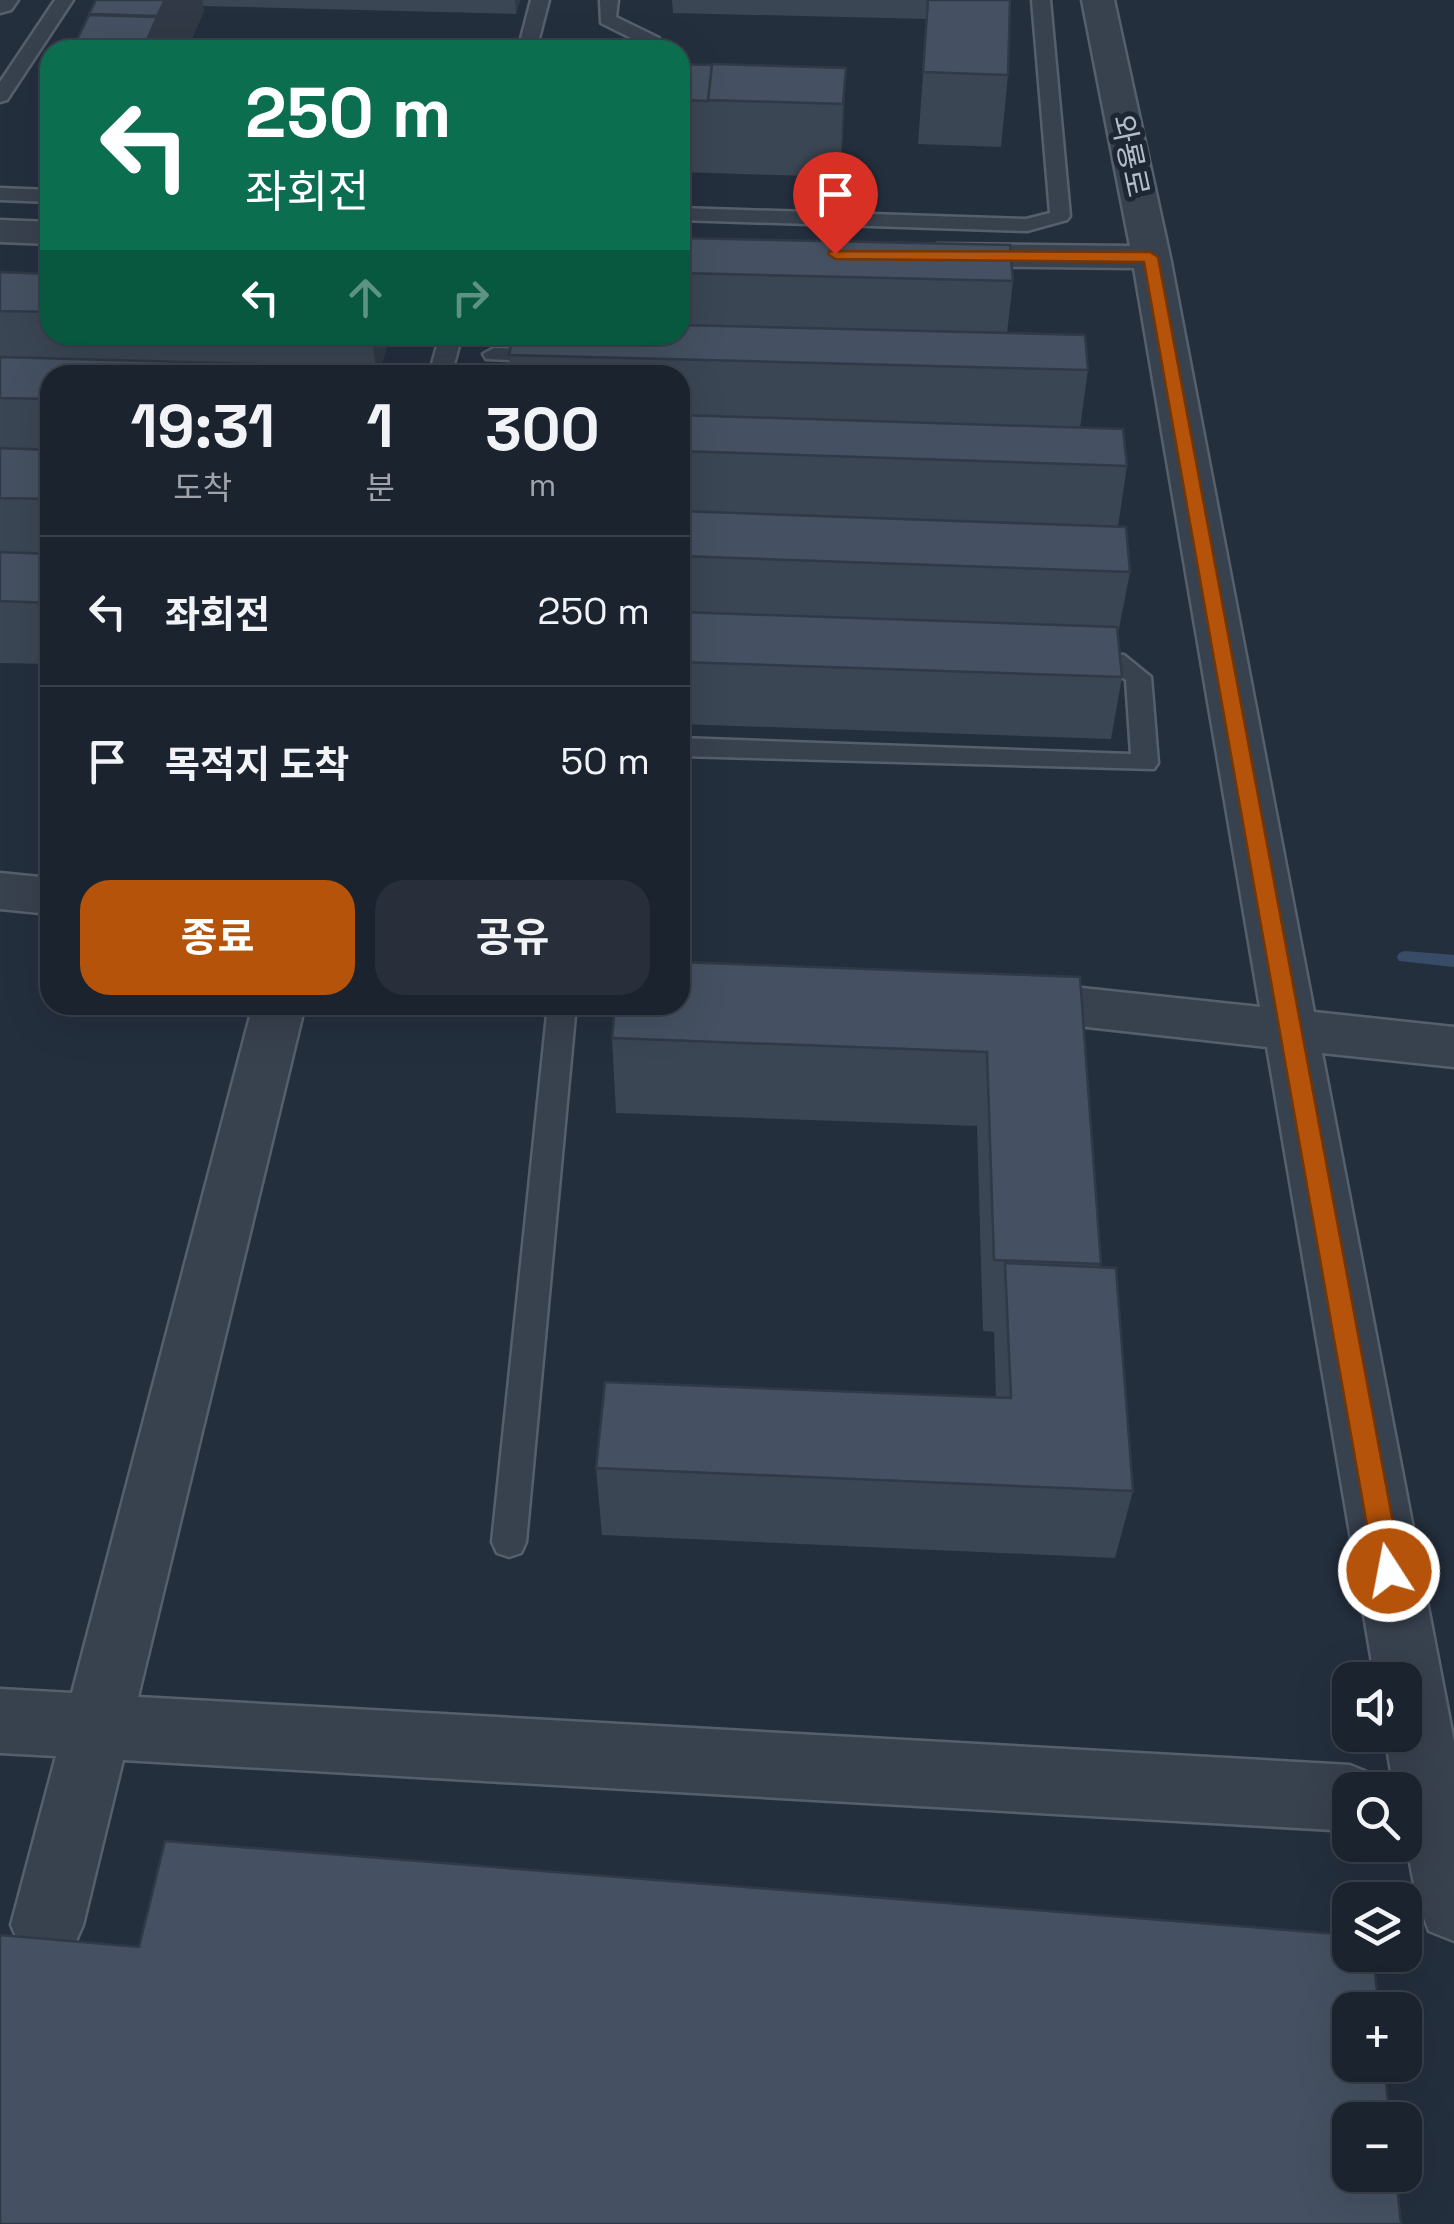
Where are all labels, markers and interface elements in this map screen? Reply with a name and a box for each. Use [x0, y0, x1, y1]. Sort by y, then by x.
text: 250 m [245, 68, 452, 157]
icon: left [80, 80, 210, 210]
street label: 와룡로 [1103, 111, 1158, 200]
pin [793, 152, 878, 255]
text: 좌회전 [245, 163, 369, 220]
icon: arrive [808, 167, 863, 222]
icon: left [233, 270, 288, 325]
icon: ahead [338, 270, 393, 325]
icon: right [443, 270, 498, 325]
text: 19:31 [130, 388, 275, 465]
text: 1 [367, 388, 394, 465]
text: 300 [485, 391, 600, 468]
text: m [529, 465, 556, 505]
text: 도착 [173, 468, 232, 508]
text: 분 [365, 468, 395, 508]
icon: left [80, 584, 135, 639]
text: 250 m [538, 587, 650, 635]
text: 좌회전 [165, 591, 270, 639]
icon: arrive [80, 734, 135, 789]
text: 50 m [560, 737, 650, 785]
text: 목적지 도착 [165, 741, 349, 789]
button: 종료 [80, 880, 355, 995]
button: 공유 [375, 880, 650, 995]
position arrow [1337, 1519, 1441, 1623]
map controls [1332, 1662, 1422, 2192]
button: sound [1332, 1662, 1422, 1752]
button: search [1332, 1772, 1422, 1862]
button: layers [1332, 1882, 1422, 1972]
button: + [1332, 1992, 1422, 2082]
button: − [1332, 2102, 1422, 2192]

